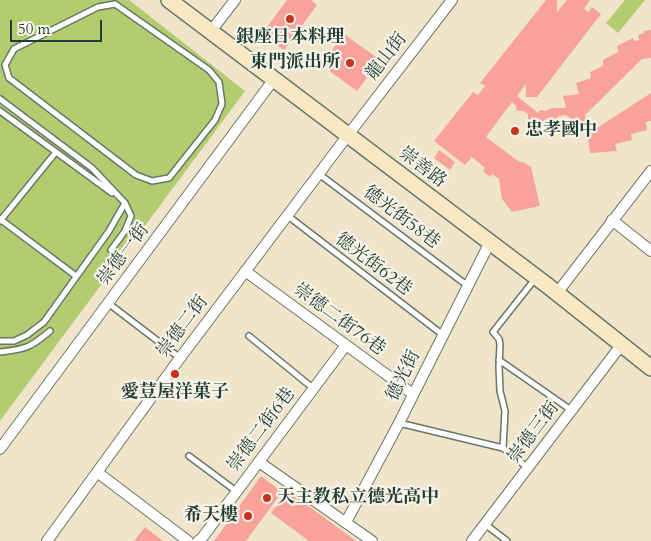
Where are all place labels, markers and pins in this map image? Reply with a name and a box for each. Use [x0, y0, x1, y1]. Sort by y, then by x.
marker: 銀座日本料理 [284, 13, 296, 25]
place label: 銀座日本料理 [236, 27, 344, 49]
place label: 東門派出所 [250, 52, 340, 74]
marker: 東門派出所 [344, 57, 356, 69]
place label: 忠孝國中 [525, 120, 597, 142]
marker: 忠孝國中 [509, 125, 521, 137]
marker: 愛荳屋洋菓子 [169, 368, 181, 380]
place label: 愛荳屋洋菓子 [121, 382, 229, 404]
place label: 天主教私立德光高中 [277, 487, 439, 509]
marker: 天主教私立德光高中 [261, 492, 273, 504]
place label: 希天樓 [184, 505, 238, 527]
marker: 希天樓 [242, 510, 254, 522]

